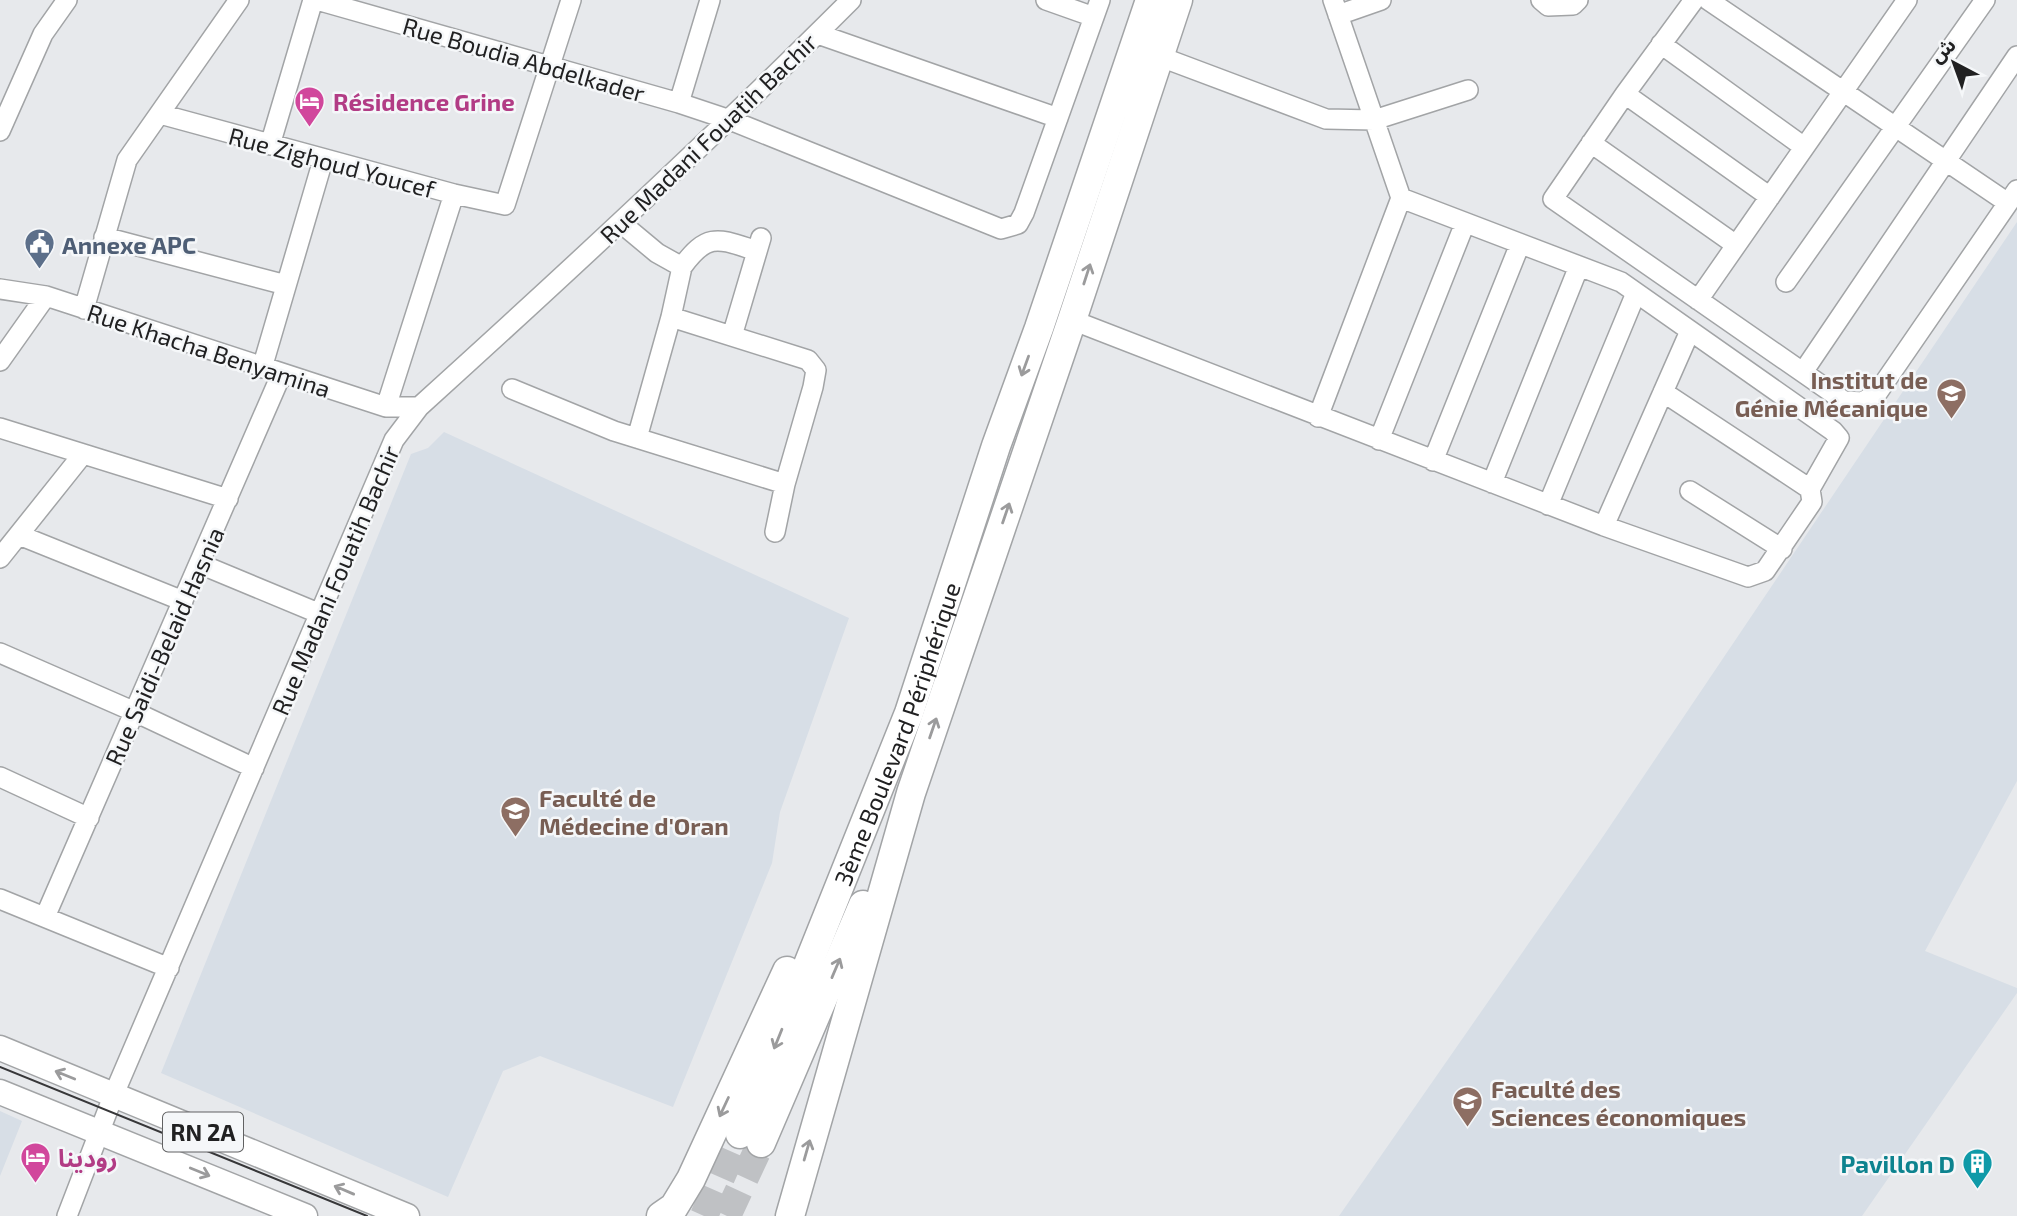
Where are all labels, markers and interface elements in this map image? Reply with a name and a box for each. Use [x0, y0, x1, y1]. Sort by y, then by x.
street label: Rue Boudia Abdelkader [400, 11, 649, 108]
street label: Rue Madani Fouatih Bachir [594, 27, 823, 249]
north arrow [1919, 28, 1989, 98]
text: ش [1925, 33, 1960, 67]
hotel icon: Résidence Grine [293, 84, 327, 128]
place label: Résidence Grine [333, 87, 515, 116]
street label: Rue Zighoud Youcef [226, 121, 439, 204]
public building icon: Annexe APC [22, 227, 56, 271]
place label: Annexe APC [62, 230, 196, 259]
one-way arrow [1081, 263, 1094, 285]
street label: Rue Khacha Benyamina [84, 297, 334, 403]
one-way arrow [1018, 355, 1030, 377]
place label: Institut de Génie Mécanique [1735, 365, 1928, 422]
school or university icon: Institut de Génie Mécanique [1934, 376, 1968, 420]
street label: Rue Madani Fouatih Bachir [265, 441, 405, 719]
one-way arrow [1001, 502, 1013, 524]
street label: Rue Saidi-Belaid Hasnia [98, 523, 230, 769]
street label: 3ème Boulevard Périphérique [827, 578, 965, 889]
one-way arrow [927, 717, 940, 739]
place label: Faculté de Médecine d'Oran [539, 783, 729, 840]
school or university icon: Faculté de Médecine d'Oran [499, 794, 533, 838]
one-way arrow [830, 957, 843, 979]
one-way arrow [771, 1028, 784, 1050]
one-way arrow [55, 1067, 77, 1080]
place label: Faculté des Sciences économiques [1491, 1074, 1746, 1131]
school or university icon: Faculté des Sciences économiques [1451, 1085, 1485, 1129]
one-way arrow [717, 1096, 730, 1117]
road number: RN 2A [163, 1112, 243, 1152]
one-way arrow [802, 1139, 815, 1161]
hotel icon: رودينا [18, 1140, 52, 1184]
place label: رودينا [58, 1143, 118, 1173]
building icon: Pavillon D [1961, 1146, 1995, 1190]
place label: Pavillon D [1841, 1149, 1955, 1178]
one-way arrow [188, 1167, 210, 1180]
one-way arrow [333, 1182, 355, 1195]

